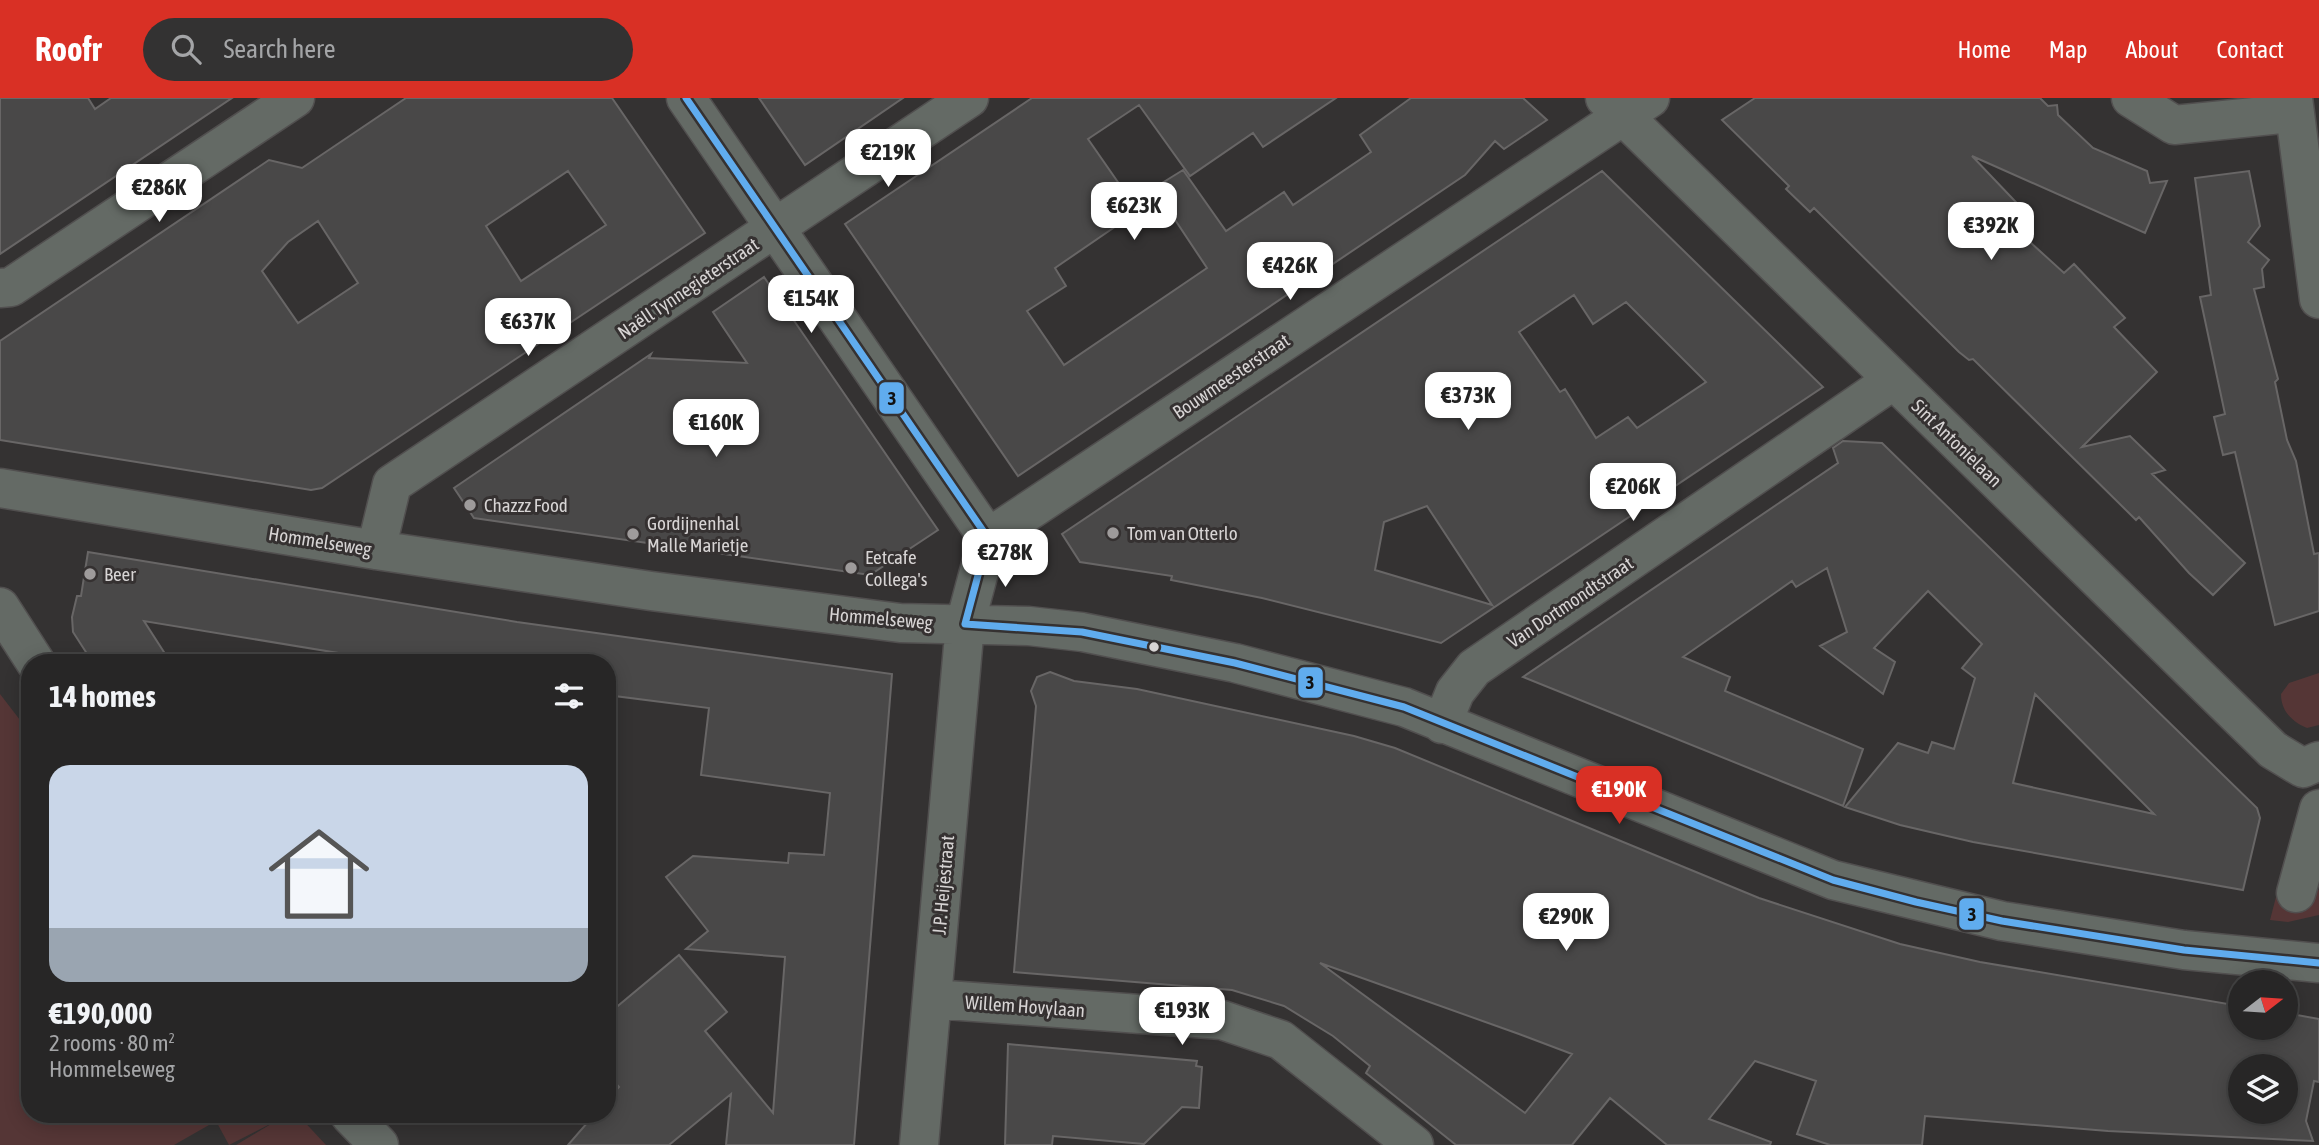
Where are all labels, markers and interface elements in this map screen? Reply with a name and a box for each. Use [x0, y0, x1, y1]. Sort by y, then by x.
search box [143, 18, 633, 81]
text: Roofr [35, 30, 101, 68]
icon: search [167, 30, 205, 68]
text: Search here [223, 34, 336, 64]
text: Home [1957, 36, 2011, 63]
text: Map [2049, 36, 2087, 63]
text: About [2125, 36, 2178, 63]
text: Contact [2216, 36, 2284, 63]
pin: €219K [839, 130, 937, 189]
text: €219K [861, 139, 915, 165]
pin: €286K [110, 164, 208, 224]
text: €286K [132, 174, 186, 200]
pin: €623K [1085, 183, 1183, 242]
text: €623K [1107, 192, 1161, 218]
pin: €392K [1942, 202, 2040, 262]
text: €392K [1964, 212, 2018, 238]
street label: Naëll Tynnegieterstraat [613, 233, 763, 343]
pin: €426K [1241, 242, 1339, 302]
text: €426K [1263, 252, 1317, 278]
pin: €154K [762, 275, 860, 335]
text: €154K [784, 285, 838, 311]
pin: €637K [479, 299, 577, 358]
text: €637K [501, 308, 555, 334]
street label: Bouwmeesterstraat [1168, 329, 1294, 423]
pin: €373K [1419, 372, 1517, 432]
line badge: 3 [878, 381, 905, 415]
text: €373K [1441, 382, 1495, 408]
text: 3 [888, 387, 897, 409]
street label: Sint Antonielaan [1907, 395, 2007, 491]
pin: €160K [667, 400, 765, 459]
text: €160K [689, 409, 743, 435]
pin: €206K [1584, 464, 1682, 523]
text: €206K [1606, 473, 1660, 499]
place label: Chazzz Food [484, 494, 568, 516]
marker: Chazzz Food [462, 497, 478, 513]
place label: Gordijnenhal Malle Marietje [647, 512, 748, 556]
street label: Hommelseweg [267, 522, 374, 560]
place label: Tom van Otterlo [1127, 522, 1238, 544]
marker: Tom van Otterlo [1105, 525, 1121, 541]
marker: Gordijnenhal Malle Marietje [625, 526, 641, 542]
pin: €278K [956, 530, 1054, 589]
text: €278K [978, 539, 1032, 565]
place label: Eetcafe Collega's [865, 546, 928, 590]
street label: Van Dortmondtstraat [1503, 552, 1637, 652]
marker: Eetcafe Collega's [843, 560, 859, 576]
place label: Beer [104, 563, 136, 585]
marker: Beer [82, 566, 98, 582]
street label: Hommelseweg [828, 603, 935, 634]
unlabelled marker [1147, 640, 1161, 654]
line badge: 3 [1297, 666, 1324, 699]
text: 3 [1306, 671, 1315, 693]
icon: filters [550, 677, 588, 715]
text: 14 homes [49, 679, 156, 713]
pin: €190K [1570, 766, 1668, 826]
text: €190K [1592, 776, 1646, 802]
icon: home [256, 811, 382, 937]
street label: J.P. Heijestraat [928, 834, 958, 936]
pin: €290K [1517, 894, 1615, 953]
line badge: 3 [1958, 897, 1985, 931]
text: €290K [1539, 903, 1593, 929]
text: 3 [1968, 903, 1977, 925]
north arrow [2228, 970, 2298, 1040]
map controls [2228, 970, 2298, 1124]
pin: €193K [1133, 988, 1231, 1047]
street label: Willem Hovylaan [964, 991, 1086, 1021]
text: €190,000 [49, 996, 152, 1030]
text: €193K [1155, 997, 1209, 1023]
text: 2 rooms · 80 m² [49, 1030, 175, 1056]
button: layers [2228, 1054, 2298, 1124]
text: Hommelseweg [49, 1056, 175, 1082]

